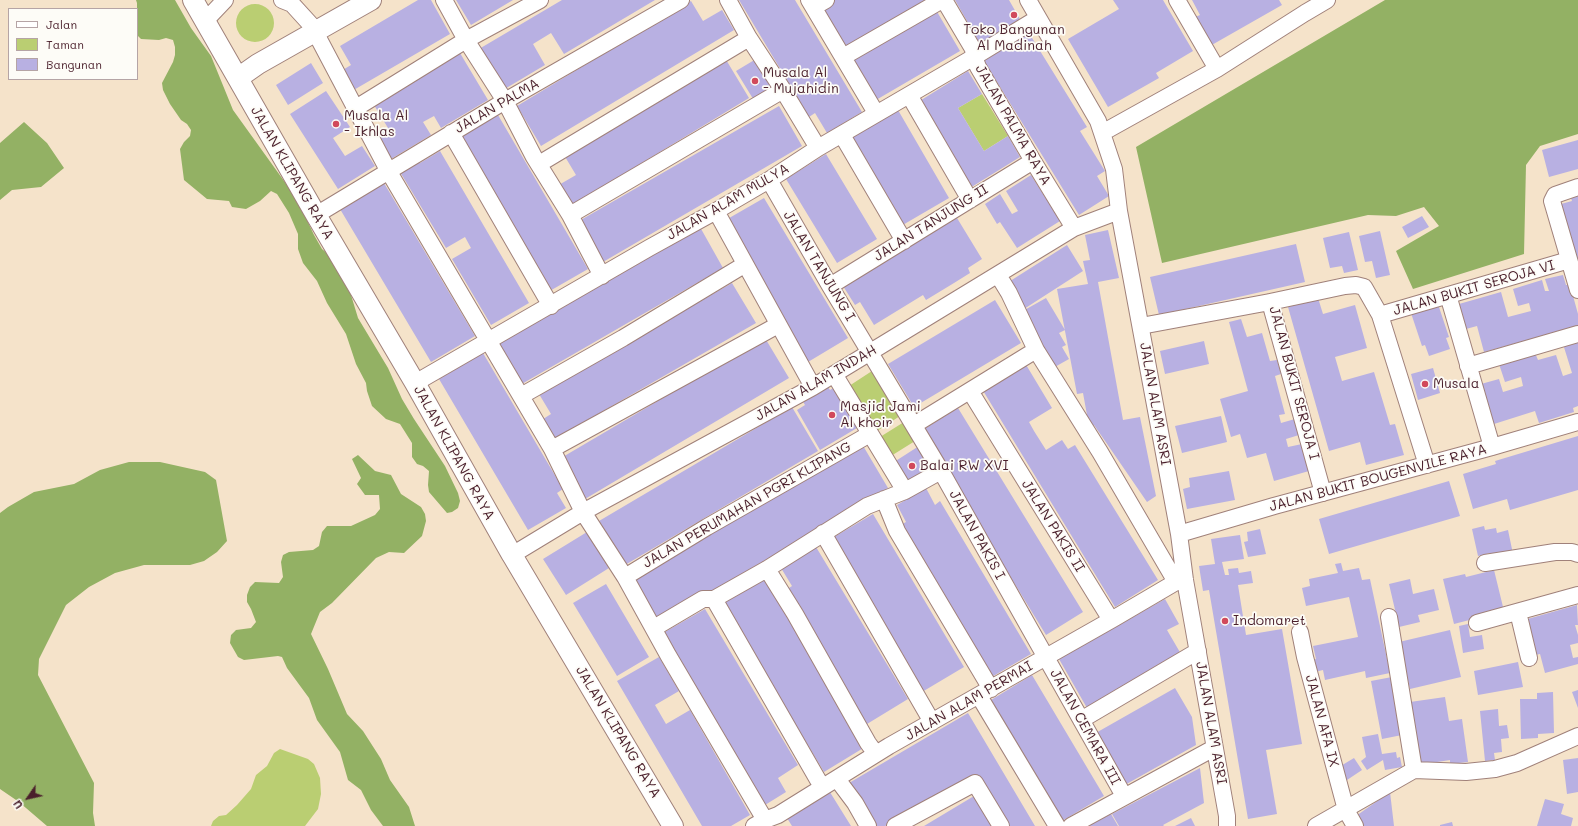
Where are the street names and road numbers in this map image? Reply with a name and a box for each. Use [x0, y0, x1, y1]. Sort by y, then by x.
street label: JALAN PALMA RAYA [972, 62, 1054, 188]
street label: JALAN PALMA [452, 75, 542, 137]
street label: JALAN KLIPANG RAYA [247, 103, 337, 243]
street label: JALAN ALAM MULYA [664, 160, 792, 244]
street label: JALAN TANJUNG II [871, 181, 991, 265]
street label: JALAN TANJUNG I [780, 208, 858, 324]
street label: JALAN BUKIT SEROJA VI [1391, 257, 1557, 319]
street label: JALAN BUKIT SEROJA I [1265, 304, 1323, 462]
street label: JALAN ALAM INDAH [752, 341, 880, 425]
street label: JALAN ALAM ASRI [1136, 341, 1174, 467]
street label: JALAN KLIPANG RAYA [410, 383, 498, 523]
street label: JALAN PERUMAHAN PGRI KLIPANG [640, 438, 854, 572]
street label: JALAN BUKIT BOUGENVILE RAYA [1267, 441, 1489, 515]
street label: JALAN PAKIS II [1018, 477, 1088, 575]
street label: JALAN PAKIS I [946, 487, 1008, 583]
street label: JALAN ALAM PERMAI [902, 658, 1036, 744]
street label: JALAN ALAM ASRI [1192, 660, 1230, 786]
street label: JALAN KLIPANG RAYA [572, 663, 664, 801]
street label: JALAN CEMARA III [1046, 666, 1124, 788]
street label: JALAN AFA IX [1302, 673, 1342, 769]

